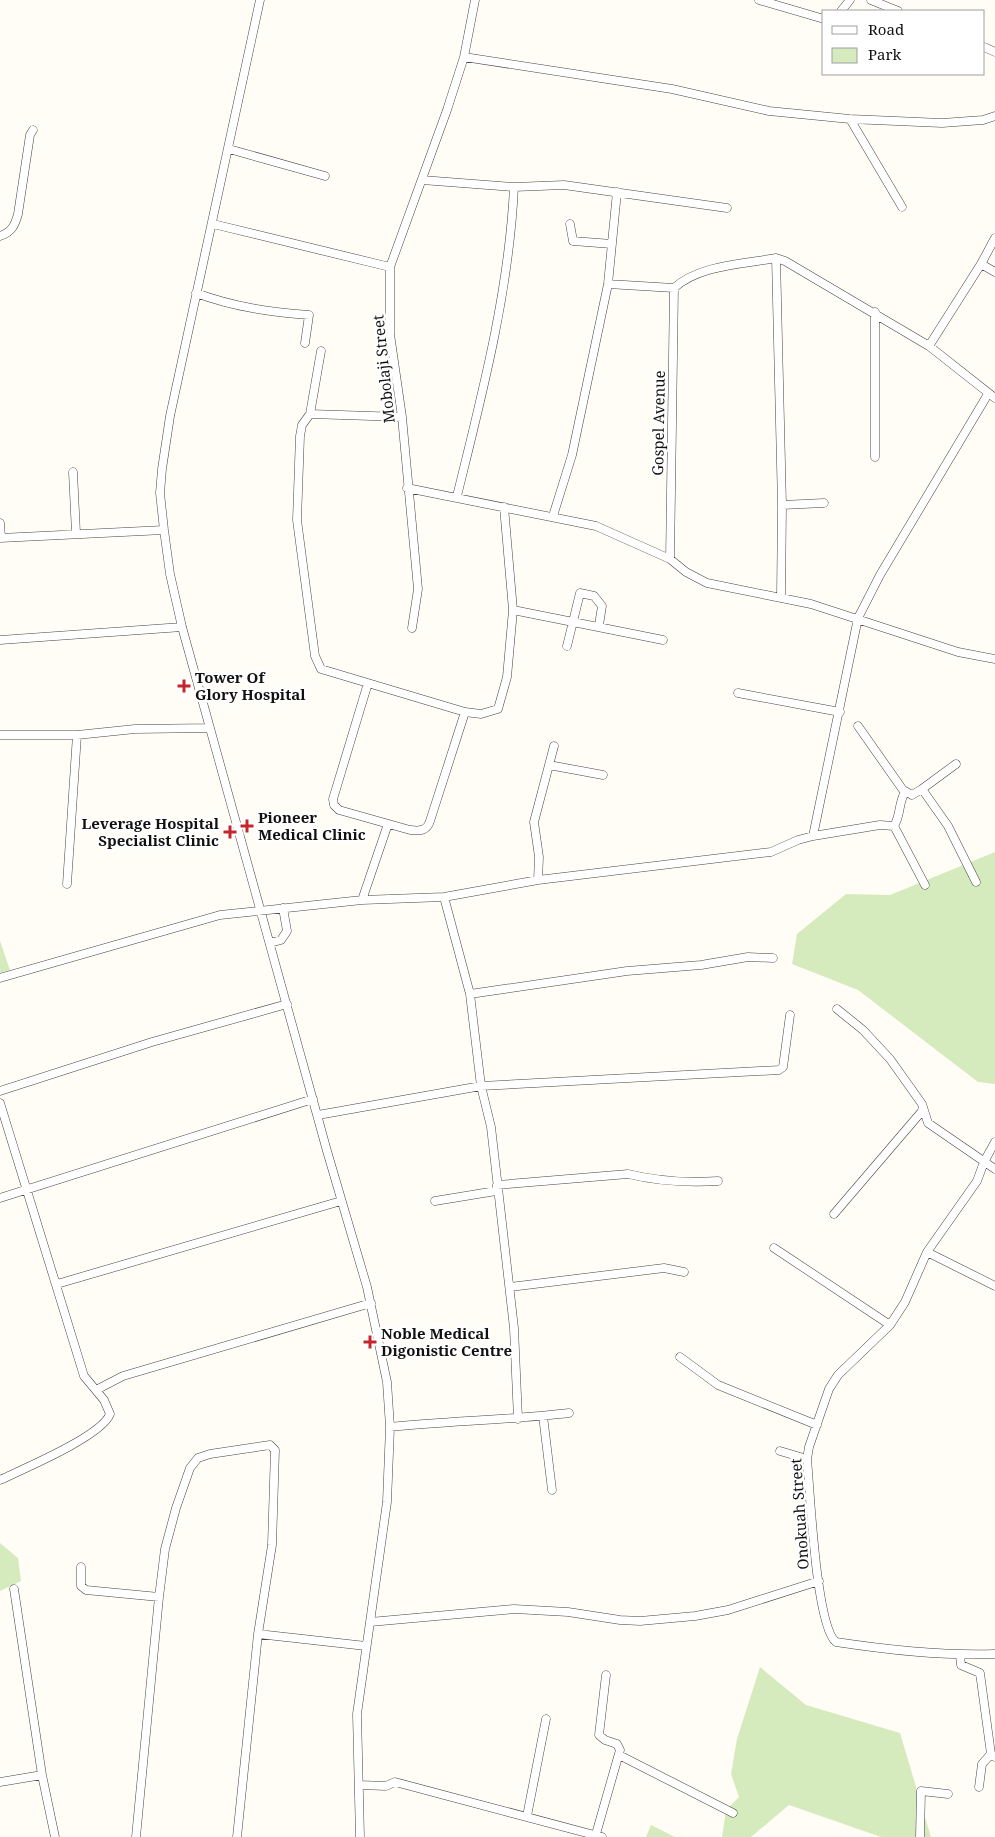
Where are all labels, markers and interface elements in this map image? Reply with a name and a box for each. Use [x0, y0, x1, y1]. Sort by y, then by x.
legend [822, 10, 985, 75]
text: Road [868, 19, 904, 39]
text: Park [868, 44, 902, 64]
street label: Mobolaji Street [367, 314, 399, 424]
street label: Gospel Avenue [647, 370, 669, 476]
place label: Tower Of Glory Hospital [195, 667, 306, 704]
marker: Tower Of Glory Hospital [177, 679, 191, 693]
place label: Pioneer Medical Clinic [258, 807, 366, 844]
place label: Leverage Hospital Specialist Clinic [81, 813, 220, 850]
marker: Pioneer Medical Clinic [240, 819, 254, 833]
marker: Leverage Hospital Specialist Clinic [223, 825, 237, 839]
place label: Noble Medical Digonistic Centre [381, 1323, 512, 1360]
marker: Noble Medical Digonistic Centre [363, 1335, 377, 1349]
street label: Onokuah Street [785, 1458, 813, 1570]

